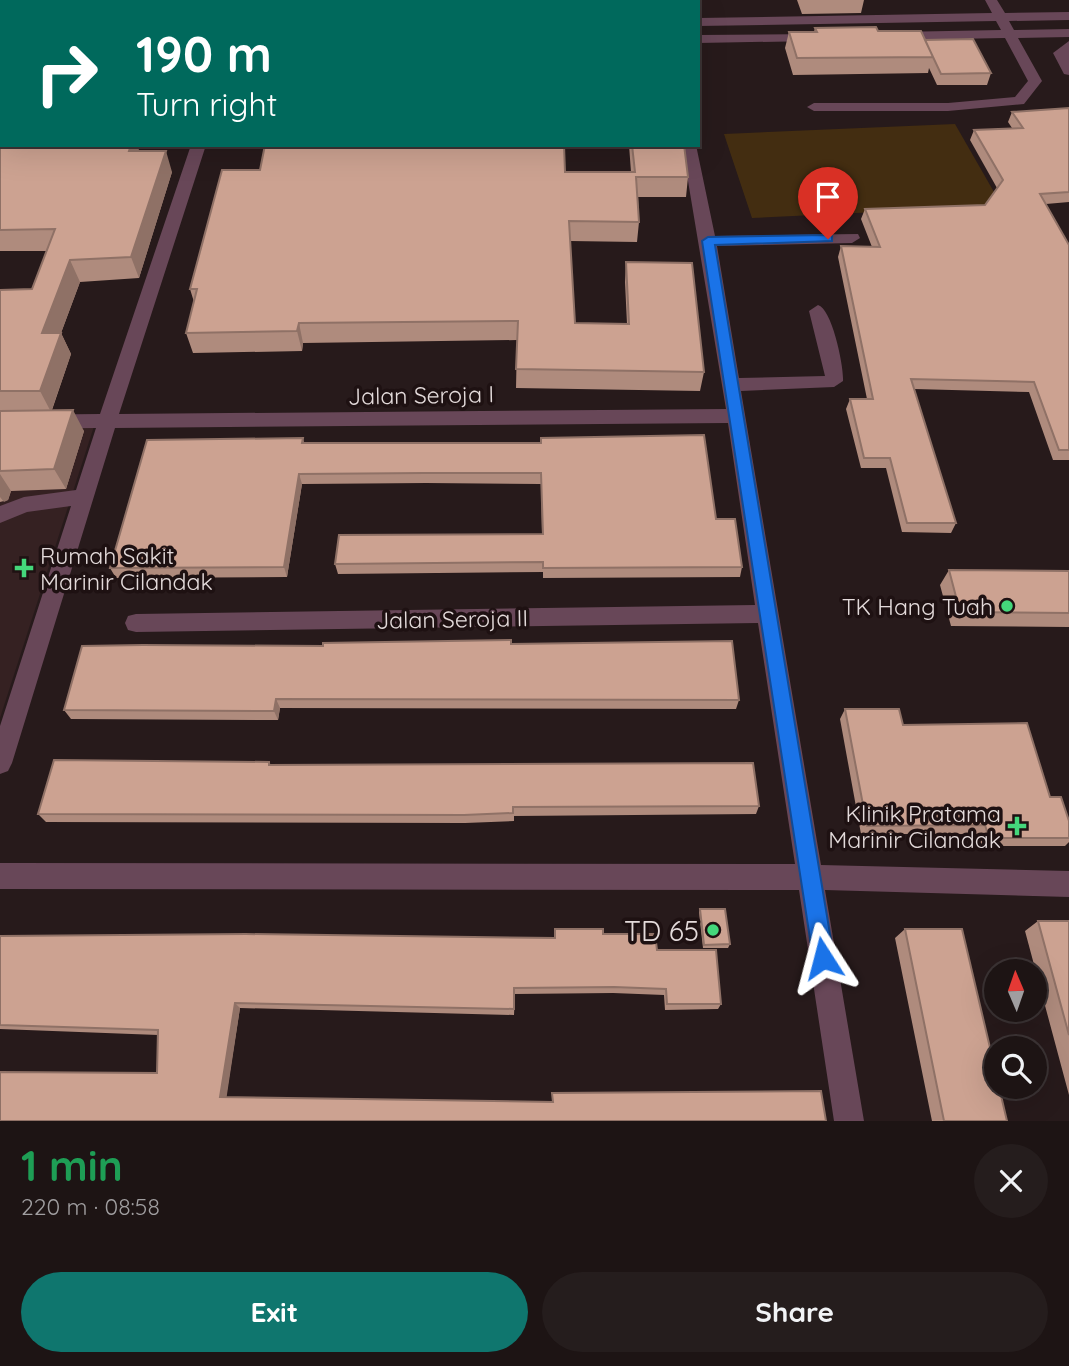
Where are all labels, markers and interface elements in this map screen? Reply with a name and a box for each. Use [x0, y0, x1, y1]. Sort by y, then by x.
text: 190 m [136, 23, 272, 84]
icon: right [21, 28, 112, 119]
text: Turn right [136, 84, 277, 124]
pin [798, 167, 858, 239]
icon: arrive [809, 178, 847, 216]
street label: Jalan Seroja I [348, 379, 494, 411]
place label: Rumah Sakit Marinir Cilandak [40, 541, 213, 596]
marker: Rumah Sakit Marinir Cilandak [14, 558, 34, 578]
place label: TK Hang Tuah [842, 592, 993, 621]
marker: TK Hang Tuah [999, 598, 1015, 614]
street label: Jalan Seroja II [376, 603, 528, 635]
place label: Klinik Pratama Marinir Cilandak [828, 799, 1001, 854]
marker: Klinik Pratama Marinir Cilandak [1007, 816, 1027, 836]
place label: TD 65 [624, 913, 699, 948]
position arrow [786, 921, 860, 995]
marker: TD 65 [705, 922, 721, 938]
north arrow [984, 959, 1046, 1022]
map controls [984, 959, 1047, 1099]
button: search [984, 1036, 1047, 1099]
text: 1 min [21, 1139, 123, 1192]
button: close [974, 1144, 1048, 1218]
text: 220 m · 08:58 [21, 1192, 160, 1221]
button: Exit [21, 1272, 528, 1352]
button: Share [542, 1272, 1048, 1352]

